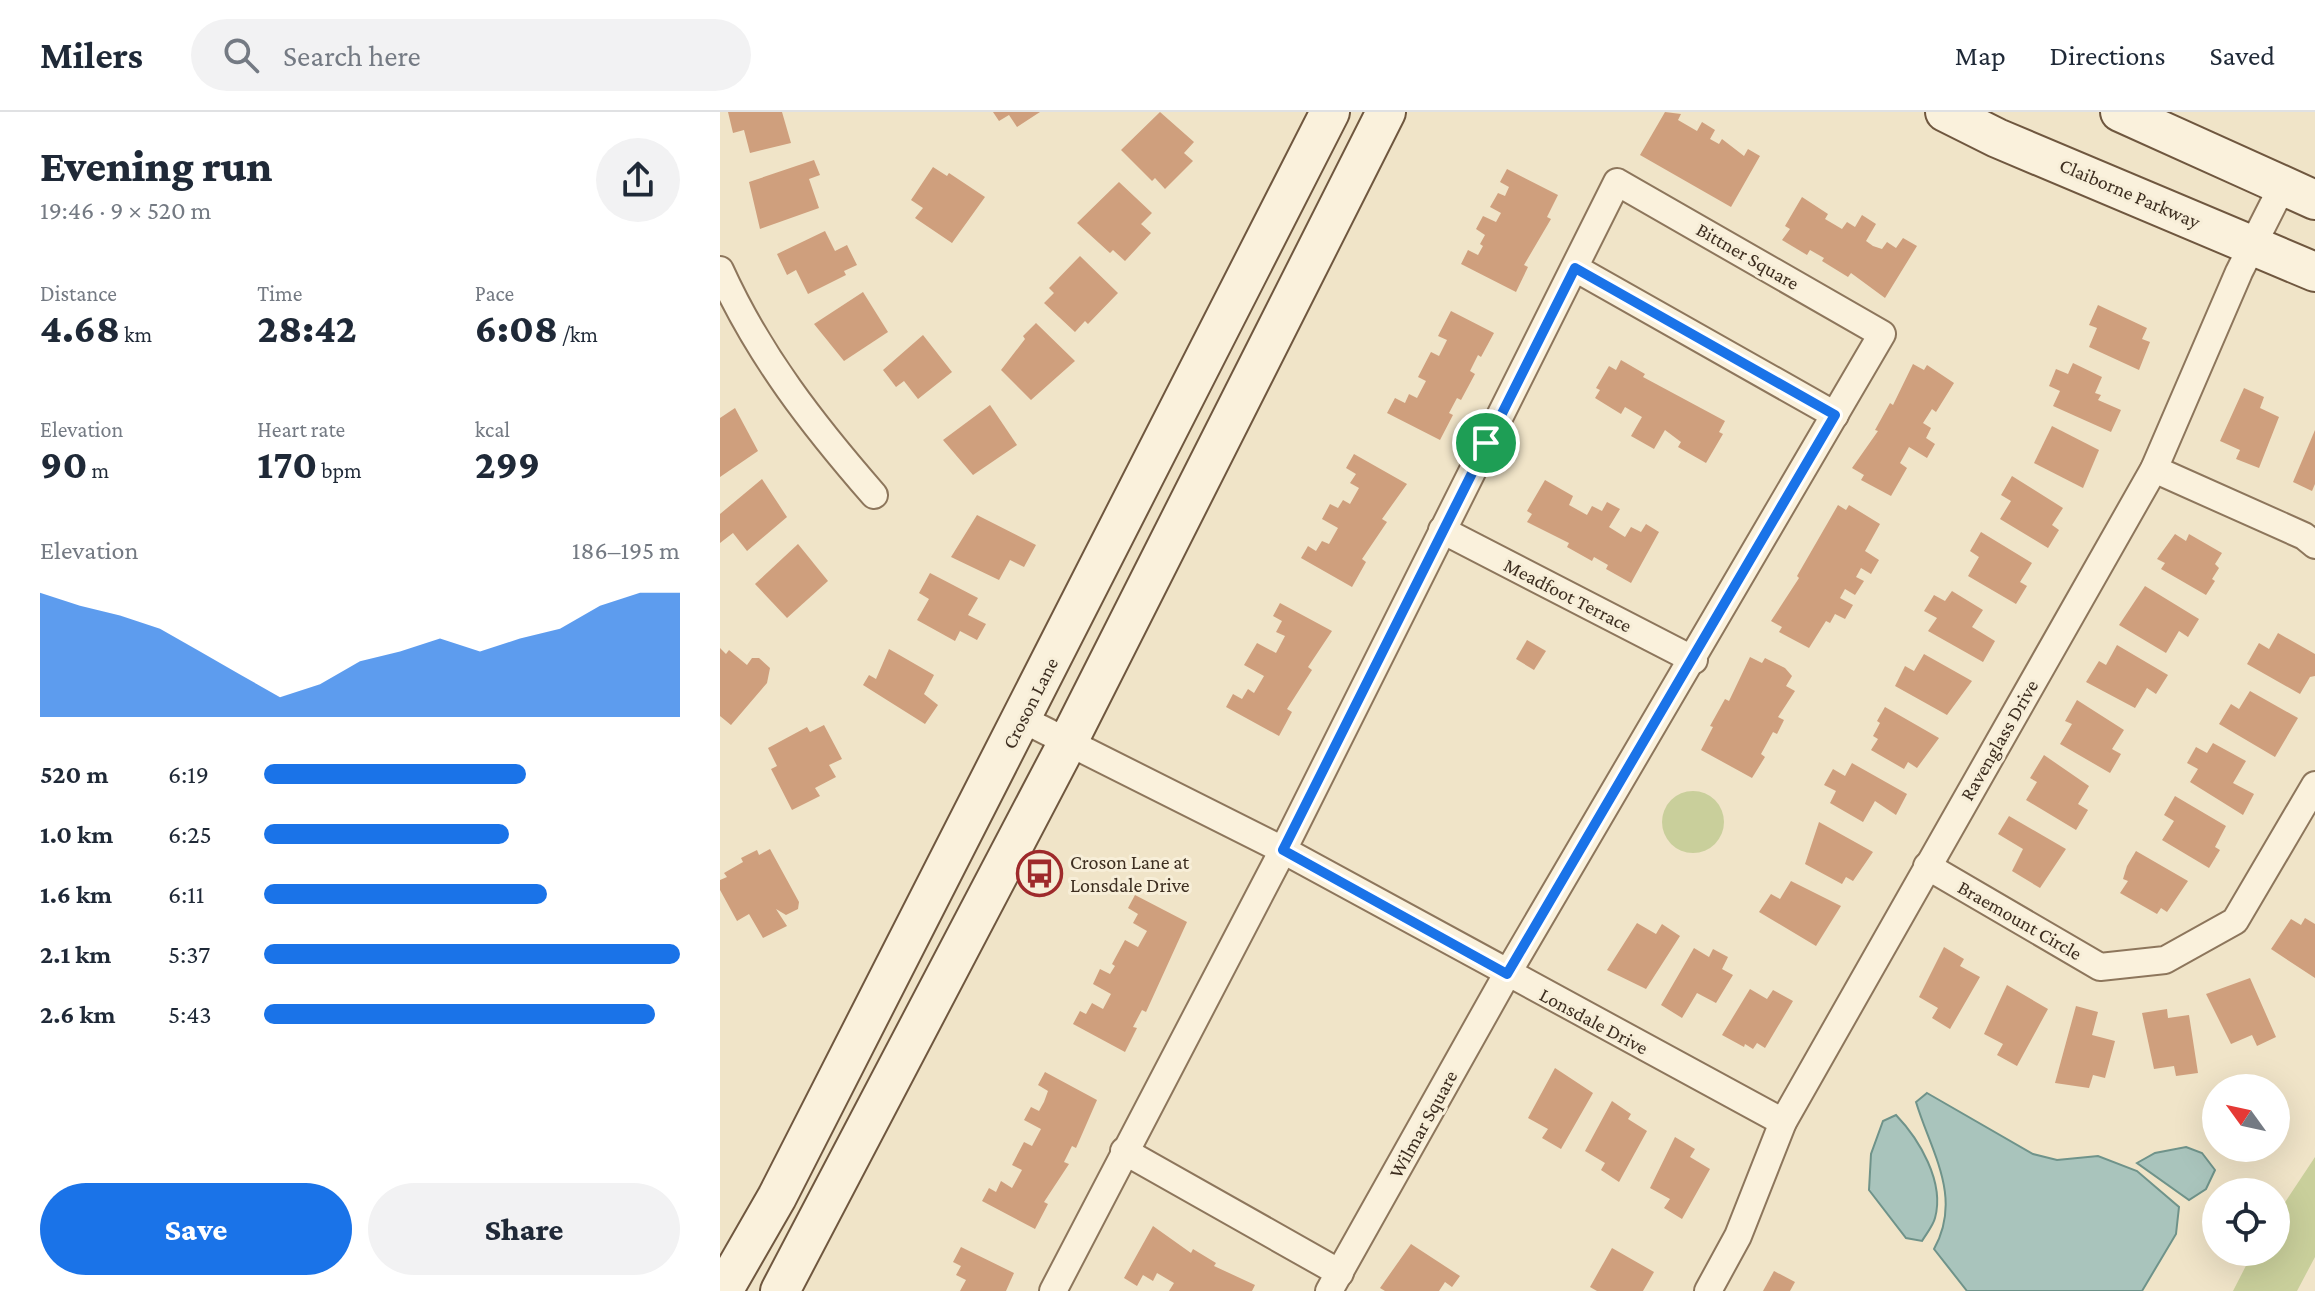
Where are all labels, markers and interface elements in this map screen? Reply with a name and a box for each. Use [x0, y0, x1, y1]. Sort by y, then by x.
search box [191, 19, 751, 91]
icon: search [219, 33, 263, 77]
text: Milers [40, 34, 143, 76]
text: Search here [283, 39, 421, 72]
text: Map [1955, 40, 2006, 71]
text: Directions [2050, 40, 2165, 71]
text: Saved [2209, 40, 2275, 71]
button: share [596, 138, 680, 222]
text: Evening run [40, 142, 272, 190]
street label: Claiborne Parkway [2056, 154, 2204, 234]
text: 19:46 · 9 × 520 m [40, 196, 211, 225]
street label: Bittner Square [1692, 218, 1803, 295]
text: Distance [40, 281, 117, 306]
text: Time [257, 281, 302, 306]
text: Pace [475, 281, 514, 306]
text: 4.68 [40, 306, 120, 351]
text: 28:42 [257, 306, 357, 351]
text: 6:08 [475, 306, 558, 351]
text: km [120, 322, 152, 347]
text: /km [558, 322, 598, 347]
pin [1452, 409, 1520, 477]
text: Elevation [40, 417, 123, 442]
text: Heart rate [257, 417, 345, 442]
text: kcal [475, 417, 510, 442]
icon: arrive [1464, 421, 1508, 465]
text: 90 [40, 442, 87, 487]
text: 170 [257, 442, 317, 487]
text: 299 [475, 442, 540, 487]
text: m [87, 458, 109, 483]
text: bpm [317, 458, 362, 483]
text: Elevation [40, 536, 138, 565]
text: 186–195 m [572, 536, 680, 565]
street label: Meadfoot Terrace [1501, 553, 1636, 637]
street label: Croson Lane [998, 654, 1062, 752]
street label: Ravenglass Drive [1956, 676, 2043, 805]
text: 520 m [40, 760, 108, 789]
text: 6:19 [168, 760, 209, 789]
text: 1.0 km [40, 820, 113, 849]
text: 6:25 [168, 820, 212, 849]
bus stop icon: Croson Lane at Lonsdale Drive [1015, 850, 1063, 898]
place label: Croson Lane at Lonsdale Drive [1070, 851, 1190, 896]
street label: Braemount Circle [1954, 876, 2086, 964]
text: 1.6 km [40, 880, 112, 909]
text: 6:11 [168, 880, 204, 909]
text: 2.1 km [40, 940, 111, 969]
text: 5:37 [168, 940, 210, 969]
street label: Lonsdale Drive [1536, 983, 1652, 1059]
text: 2.6 km [40, 1000, 116, 1029]
text: 5:43 [168, 1000, 212, 1029]
street label: Wilmar Square [1384, 1066, 1463, 1182]
north arrow [2202, 1074, 2290, 1162]
map controls [2202, 1074, 2290, 1266]
button: locate [2202, 1178, 2290, 1266]
button: Save [40, 1183, 352, 1275]
button: Share [368, 1183, 680, 1275]

